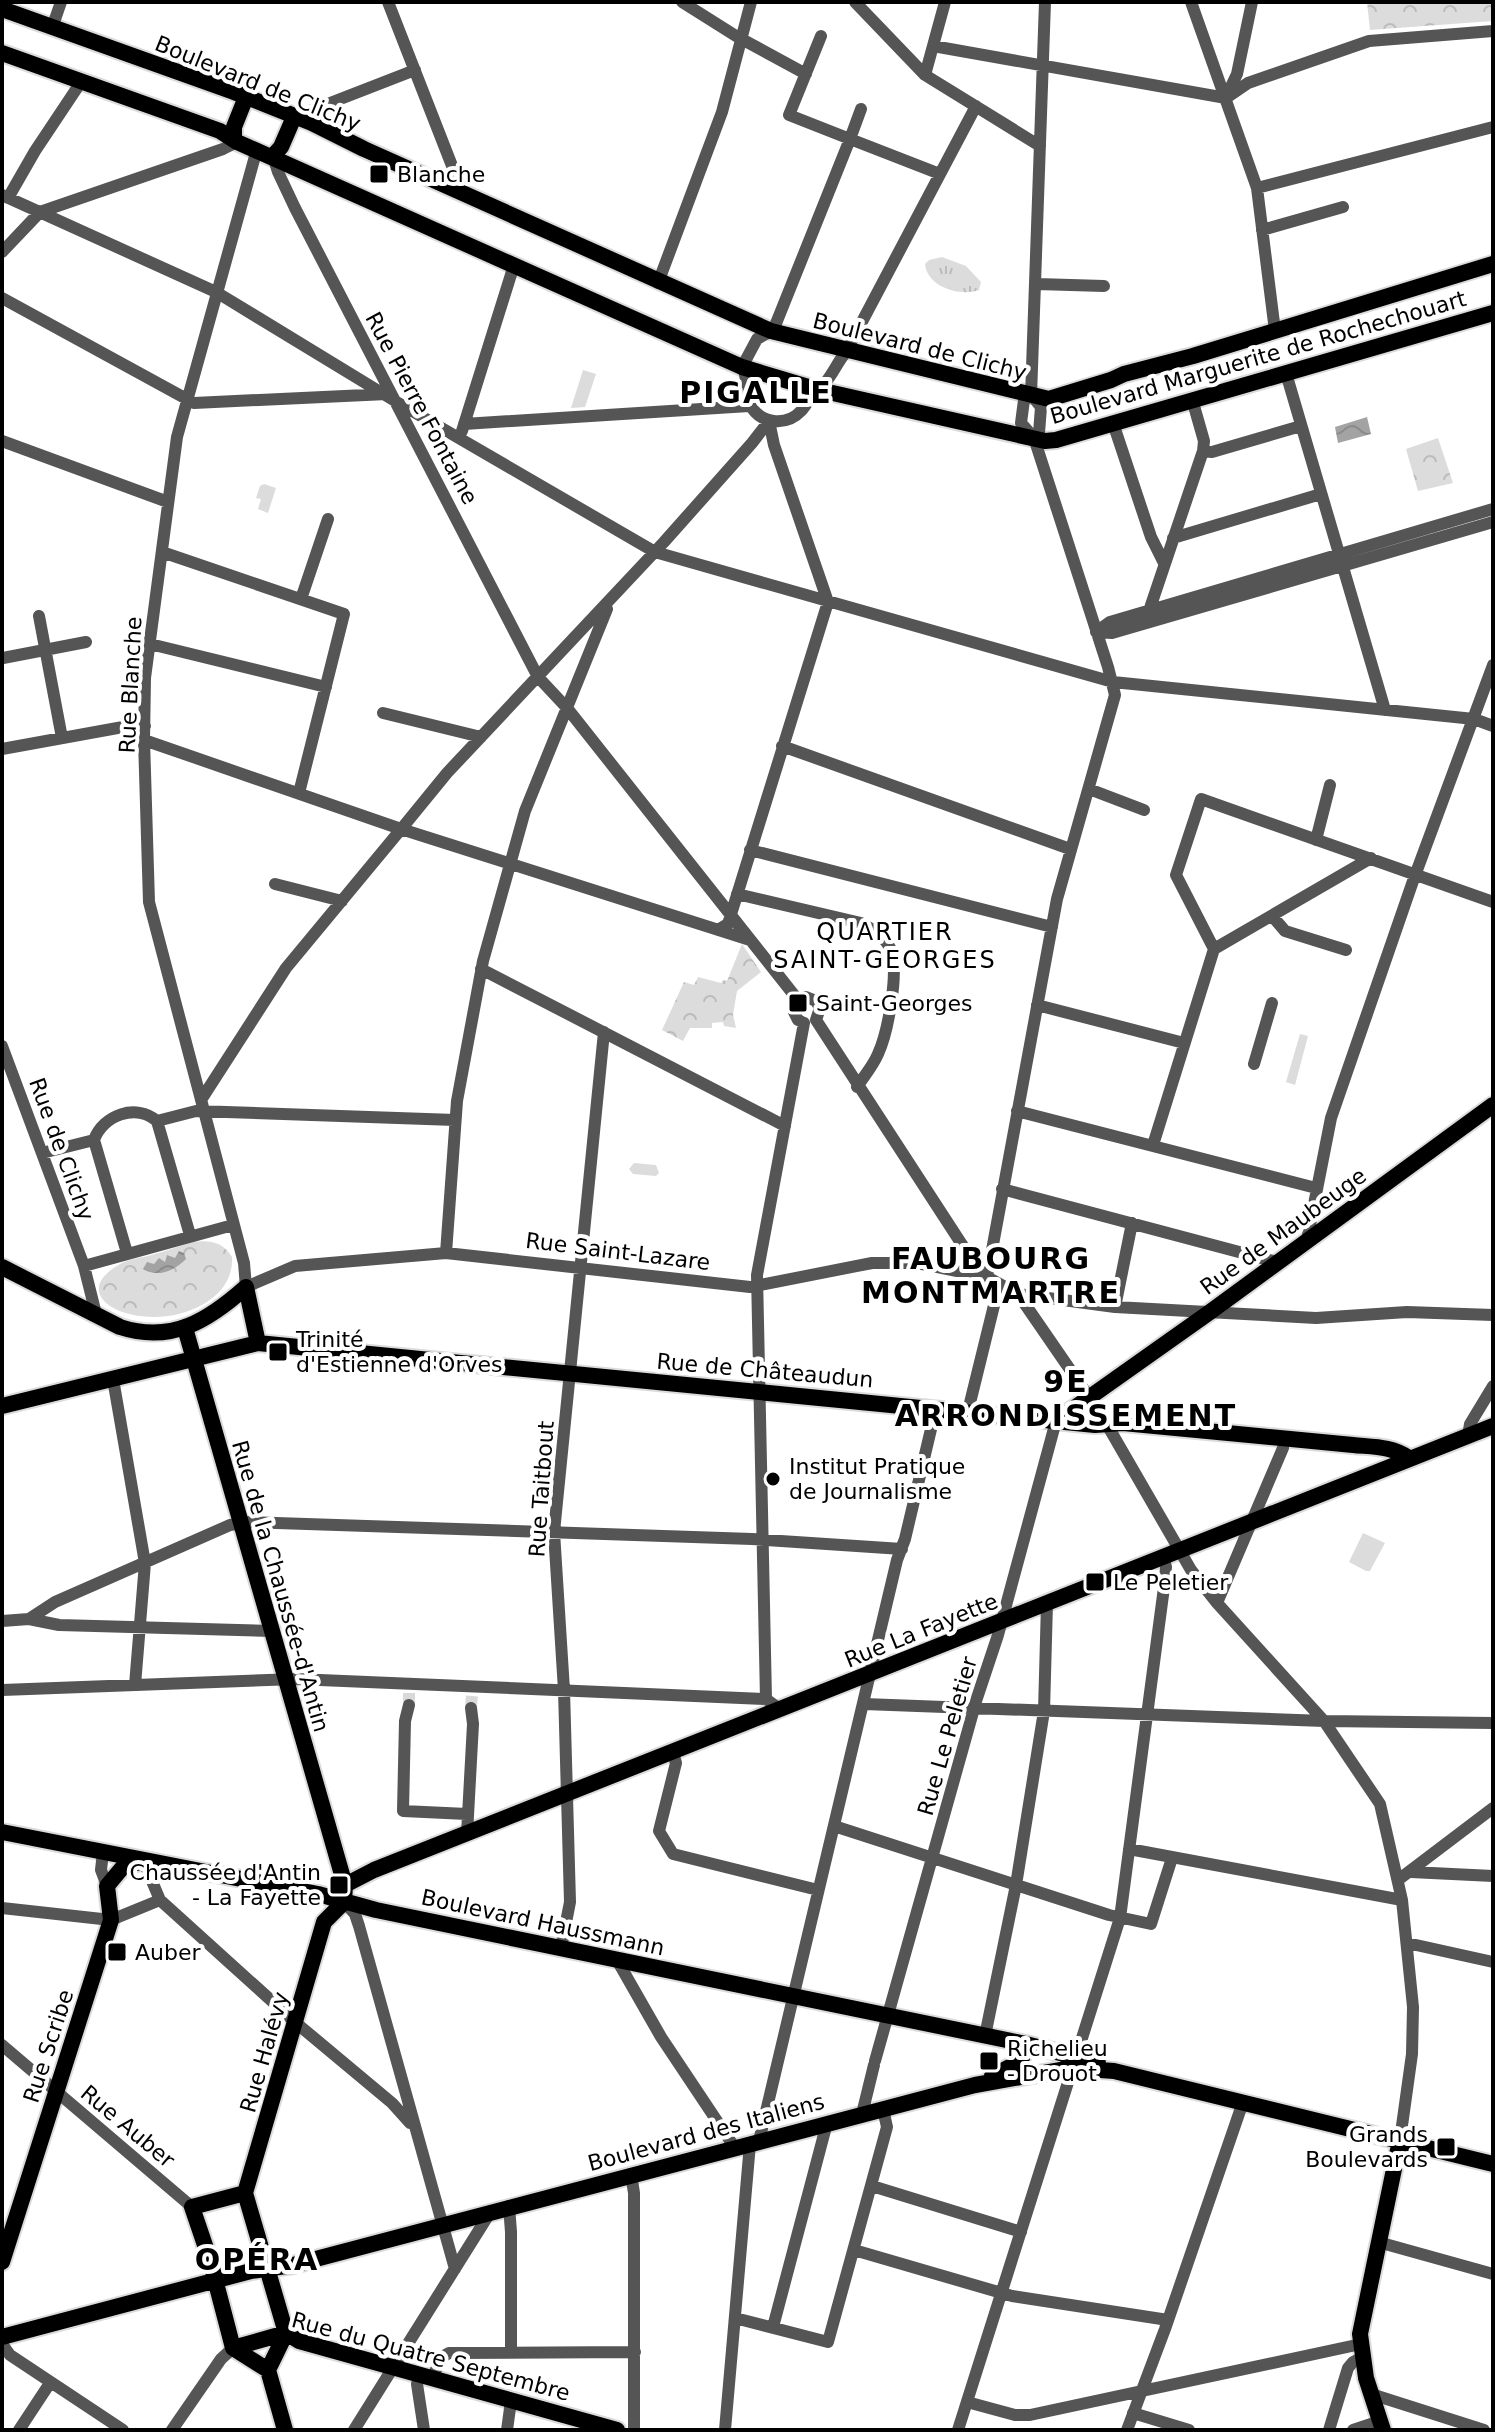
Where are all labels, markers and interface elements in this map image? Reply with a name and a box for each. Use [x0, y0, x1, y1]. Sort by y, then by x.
street label: Boulevard de Clichy [151, 31, 364, 136]
place label: Blanche [397, 162, 485, 187]
marker: Blanche [368, 163, 390, 185]
street label: Boulevard Marguerite de Rochechouart [1047, 286, 1469, 429]
street label: Rue Pierre Fontaine [360, 308, 483, 509]
street label: Boulevard de Clichy [810, 308, 1029, 385]
district label: PIGALLE [679, 375, 833, 410]
street label: Rue Blanche [114, 616, 147, 754]
district label: QUARTIER SAINT-GEORGES [773, 918, 997, 974]
place label: Saint-Georges [816, 991, 973, 1016]
marker: Saint-Georges [787, 992, 809, 1014]
street label: Rue de Clichy [24, 1074, 99, 1224]
street label: Rue de Maubeuge [1196, 1163, 1371, 1300]
street label: Rue Saint-Lazare [524, 1228, 712, 1275]
district label: FAUBOURG MONTMARTRE [861, 1241, 1121, 1310]
place label: Trinité d'Estienne d'Orves [295, 1327, 502, 1377]
marker: Trinité d'Estienne d'Orves [267, 1341, 289, 1363]
street label: Rue de Châteaudun [656, 1349, 874, 1392]
district label: 9E ARRONDISSEMENT [895, 1364, 1237, 1433]
street label: Rue Taitbout [524, 1420, 559, 1558]
street label: Rue de la Chaussée-d'Antin [227, 1437, 334, 1735]
place label: Institut Pratique de Journalisme [789, 1454, 965, 1504]
marker: Institut Pratique de Journalisme [764, 1470, 782, 1488]
place label: Le Peletier [1113, 1570, 1229, 1595]
marker: Le Peletier [1084, 1571, 1106, 1593]
street label: Rue La Fayette [841, 1588, 1001, 1673]
street label: Rue Le Peletier [913, 1653, 982, 1818]
place label: Chaussée d'Antin - La Fayette [130, 1860, 321, 1910]
marker: Chaussée d'Antin - La Fayette [328, 1874, 350, 1896]
street label: Boulevard Haussmann [419, 1884, 667, 1960]
place label: Auber [135, 1940, 201, 1965]
marker: Auber [106, 1941, 128, 1963]
street label: Rue Scribe [18, 1986, 79, 2106]
street label: Rue Halévy [235, 1989, 294, 2115]
place label: Richelieu - Drouot [1007, 2036, 1108, 2086]
marker: Richelieu - Drouot [978, 2050, 1000, 2072]
street label: Rue Auber [76, 2080, 180, 2173]
street label: Boulevard des Italiens [585, 2089, 827, 2176]
place label: Grands Boulevards [1305, 2122, 1428, 2172]
marker: Grands Boulevards [1435, 2136, 1457, 2158]
district label: OPÉRA [195, 2242, 319, 2277]
street label: Rue du Quatre Septembre [289, 2307, 573, 2406]

